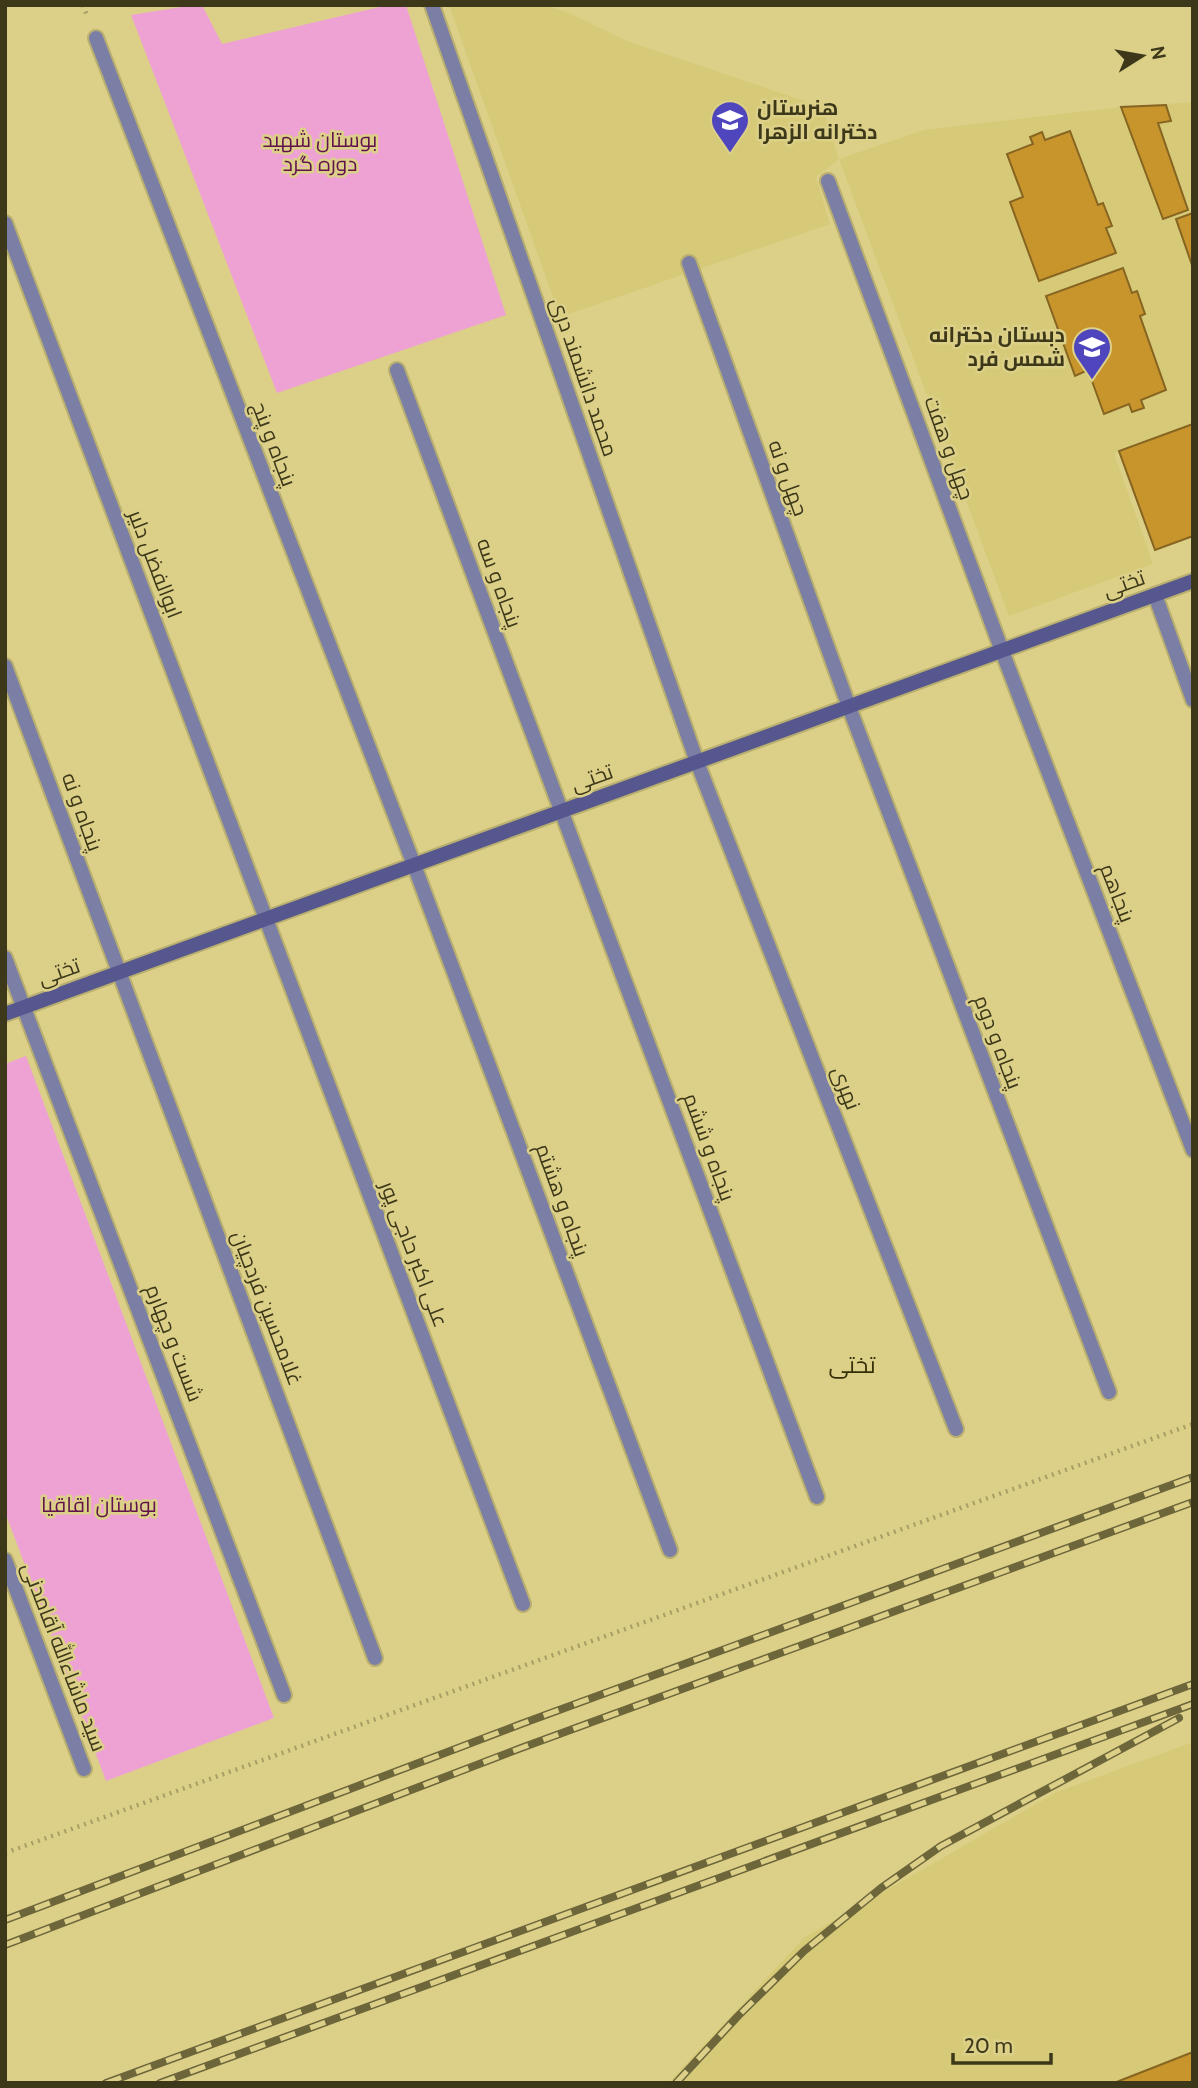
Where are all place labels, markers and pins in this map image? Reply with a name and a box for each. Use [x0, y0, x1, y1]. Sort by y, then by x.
place label: هنرستان دخترانه الزهرا [757, 95, 877, 144]
school or university icon: هنرستان دخترانه الزهرا [709, 99, 751, 154]
place label: دبستان دخترانه شمس فرد [929, 322, 1065, 371]
school or university icon: دبستان دخترانه شمس فرد [1071, 326, 1113, 381]

